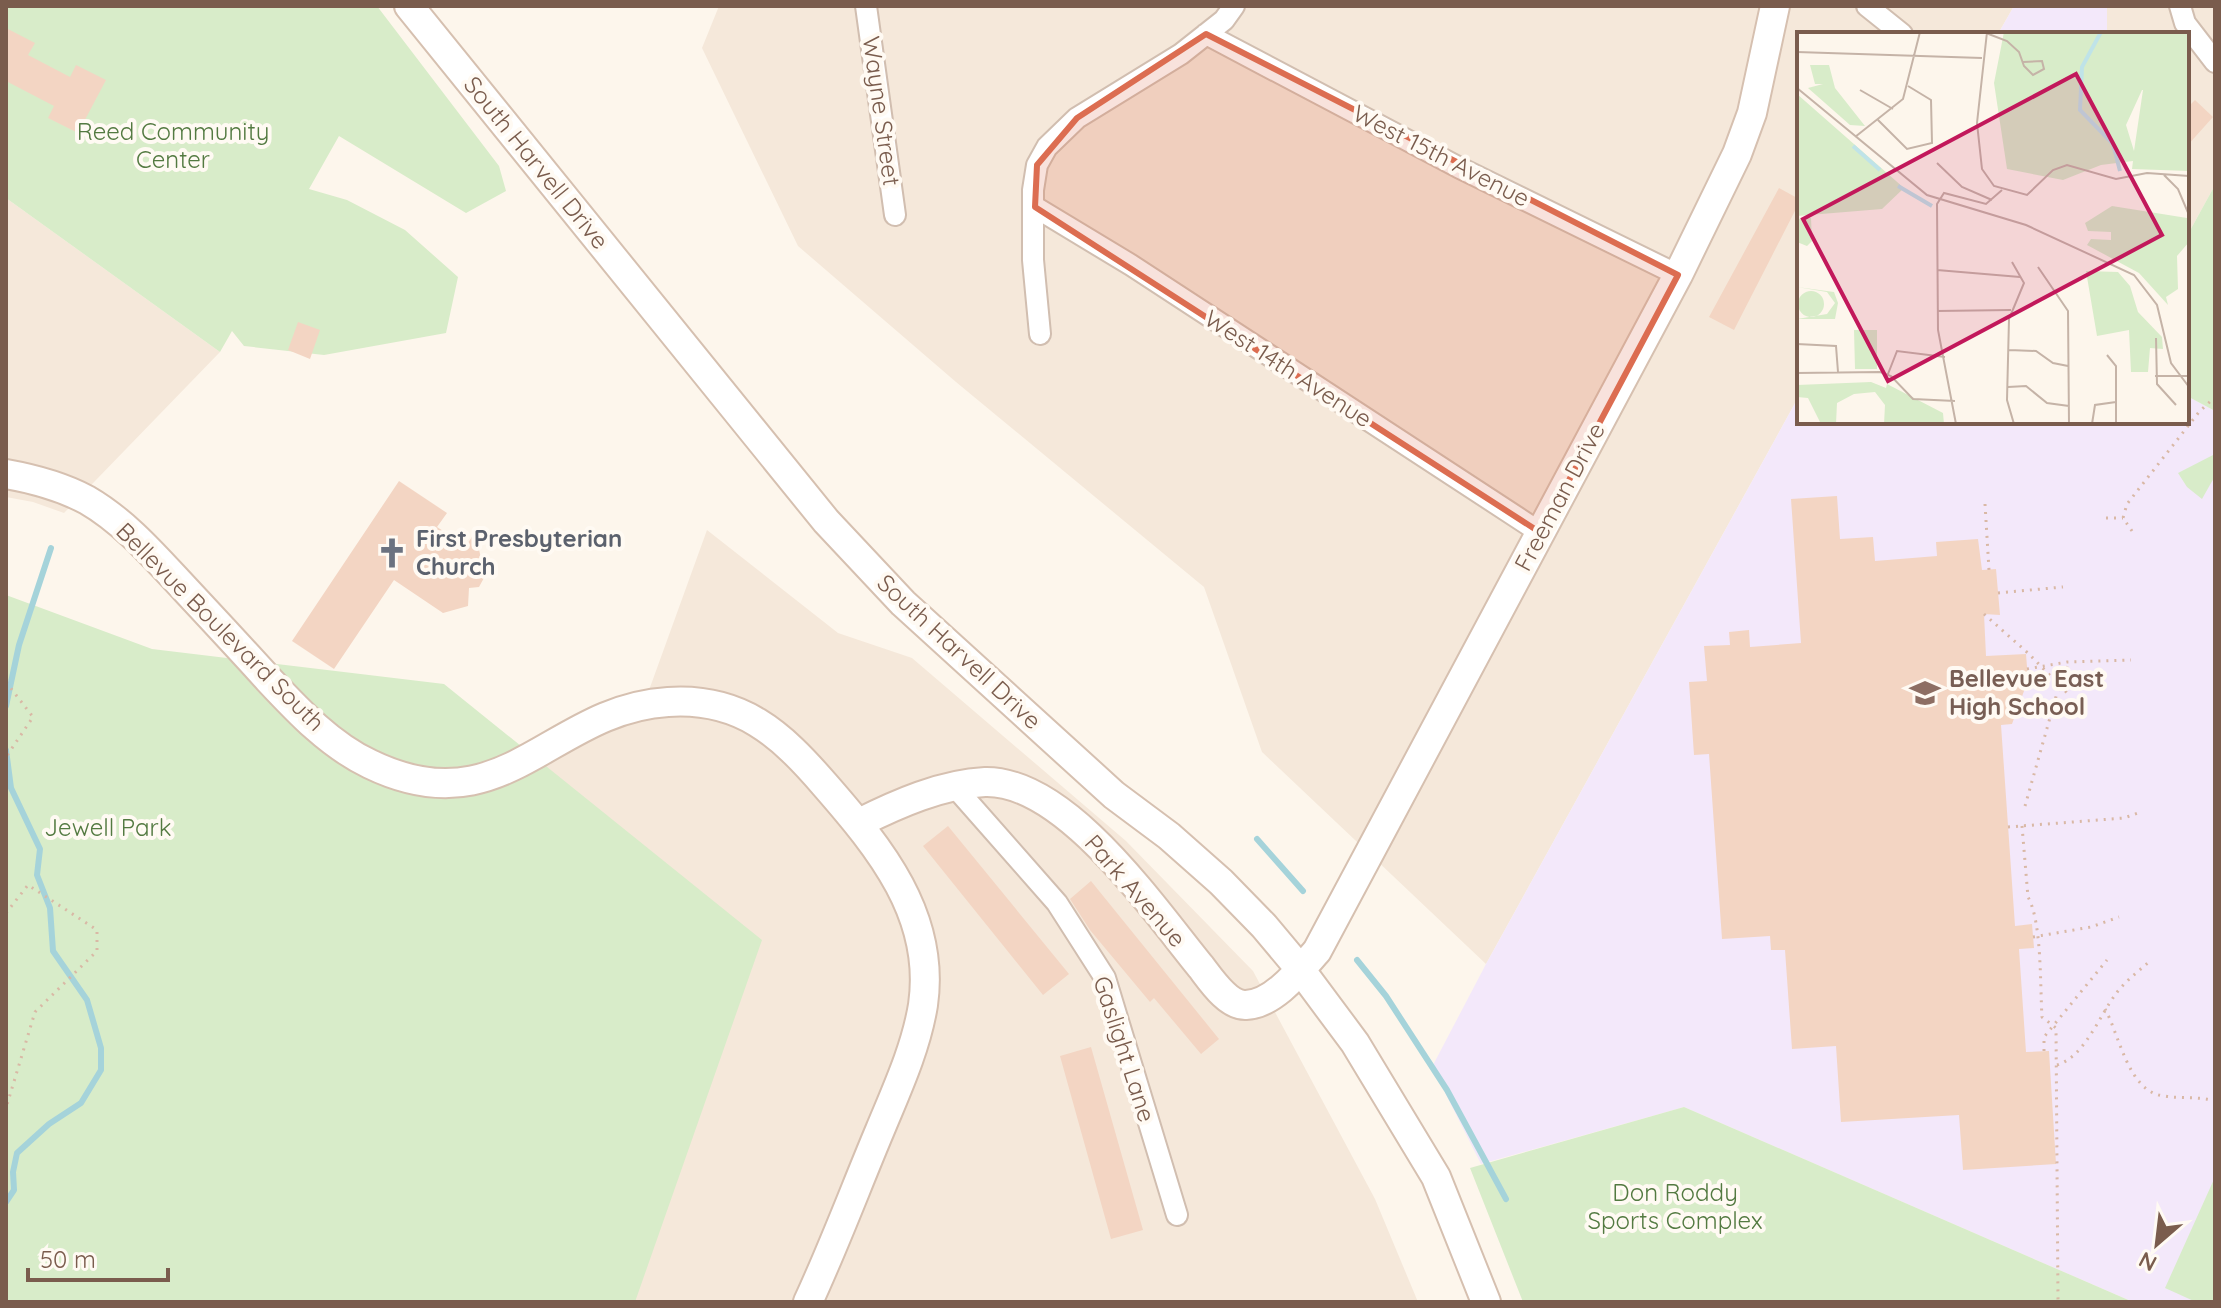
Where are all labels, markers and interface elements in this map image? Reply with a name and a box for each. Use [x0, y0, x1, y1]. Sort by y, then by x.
inset map [1797, 32, 2189, 424]
street label: Wayne Street [857, 34, 907, 188]
street label: South Harvell Drive [458, 70, 616, 255]
street label: West 15th Avenue [1348, 98, 1535, 213]
park label: Reed Community Center [77, 116, 269, 174]
street label: West 14th Avenue [1199, 303, 1378, 434]
street label: Freeman Drive [1507, 417, 1611, 576]
street label: Bellevue Boulevard South [110, 516, 331, 737]
place label: First Presbyterian Church [416, 523, 622, 581]
church icon: First Presbyterian Church [375, 536, 409, 570]
street label: South Harvell Drive [871, 567, 1048, 735]
place label: Bellevue East High School [1949, 663, 2104, 721]
school or university icon: Bellevue East High School [1908, 676, 1942, 710]
park label: Jewell Park [44, 812, 172, 842]
street label: Park Avenue [1079, 828, 1193, 953]
street label: Gaslight Lane [1087, 972, 1163, 1125]
park label: Don Roddy Sports Complex [1587, 1177, 1763, 1235]
north arrow [2117, 1204, 2197, 1284]
scale bar [28, 1232, 168, 1282]
text: 50 m [40, 1244, 96, 1274]
text: N [2134, 1246, 2161, 1278]

